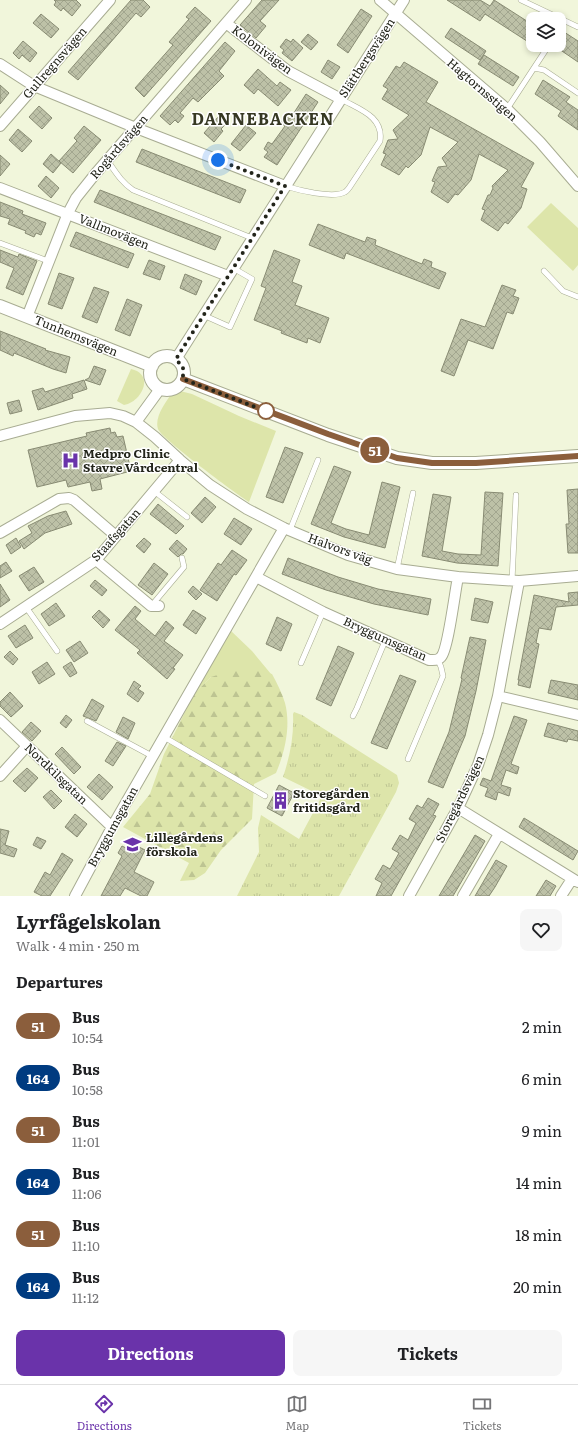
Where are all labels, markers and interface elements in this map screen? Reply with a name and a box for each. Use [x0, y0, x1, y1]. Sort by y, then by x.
map controls [526, 12, 566, 52]
button: layers [526, 12, 566, 52]
street label: Slättbergsvägen [334, 14, 399, 101]
street label: Kolonivägen [228, 20, 297, 78]
street label: Gullregnsvägen [18, 22, 91, 102]
street label: Hagtornsstigen [443, 53, 522, 125]
district label: DANNEBACKEN [192, 106, 334, 130]
street label: Rogårdsvägen [85, 110, 151, 183]
your location [208, 150, 228, 170]
street label: Vallmovägen [76, 209, 152, 253]
street label: Tunhemsvägen [32, 310, 121, 360]
unlabelled marker [257, 402, 275, 420]
line badge: 51 [357, 437, 393, 463]
text: 51 [368, 440, 382, 460]
place label: Medpro Clinic Stavre Vårdcentral [83, 444, 199, 476]
hospital icon: Medpro Clinic Stavre Vårdcentral [60, 451, 80, 471]
street label: Staafsgatan [86, 504, 144, 565]
street label: Halvors väg [306, 528, 375, 568]
street label: Bryggumsgatan [341, 612, 430, 665]
street label: Nordkilsgatan [21, 738, 92, 808]
street label: Storegårdsvägen [430, 752, 488, 845]
street label: Bryggumsgatan [82, 783, 142, 870]
place label: Storegården fritidsgård [293, 784, 370, 816]
building icon: Storegården fritidsgård [270, 791, 290, 811]
place label: Lillegårdens förskola [146, 828, 223, 860]
school or university icon: Lillegårdens förskola [123, 835, 143, 855]
text: Lyrfågelskolan [16, 907, 161, 935]
button: heart [520, 909, 562, 951]
text: Walk · 4 min · 250 m [16, 936, 140, 955]
text: Departures [16, 970, 103, 993]
text: Bus [72, 1005, 100, 1028]
text: 2 min [522, 1015, 562, 1038]
text: 51 [31, 1016, 45, 1036]
text: 10:54 [72, 1028, 103, 1047]
text: Bus [72, 1057, 100, 1080]
text: 6 min [521, 1067, 562, 1090]
text: 164 [27, 1068, 49, 1088]
text: 10:58 [72, 1080, 103, 1099]
text: Bus [72, 1109, 100, 1132]
text: 9 min [522, 1119, 562, 1142]
text: 51 [31, 1120, 45, 1140]
text: 11:01 [72, 1132, 100, 1151]
text: Bus [72, 1161, 100, 1184]
text: 14 min [516, 1171, 562, 1194]
text: 164 [27, 1172, 49, 1192]
text: 11:06 [72, 1184, 101, 1203]
text: Bus [72, 1213, 100, 1236]
text: 18 min [515, 1223, 562, 1246]
text: 51 [31, 1224, 45, 1244]
text: 11:10 [72, 1236, 100, 1255]
text: Bus [72, 1265, 100, 1288]
text: 20 min [513, 1275, 562, 1298]
text: 164 [27, 1276, 49, 1296]
text: 11:12 [72, 1288, 99, 1307]
button: Directions [16, 1330, 285, 1376]
button: Tickets [293, 1330, 562, 1376]
tab: Directions [77, 1393, 132, 1433]
tab: Map [286, 1393, 309, 1433]
tab: Tickets [463, 1393, 501, 1433]

